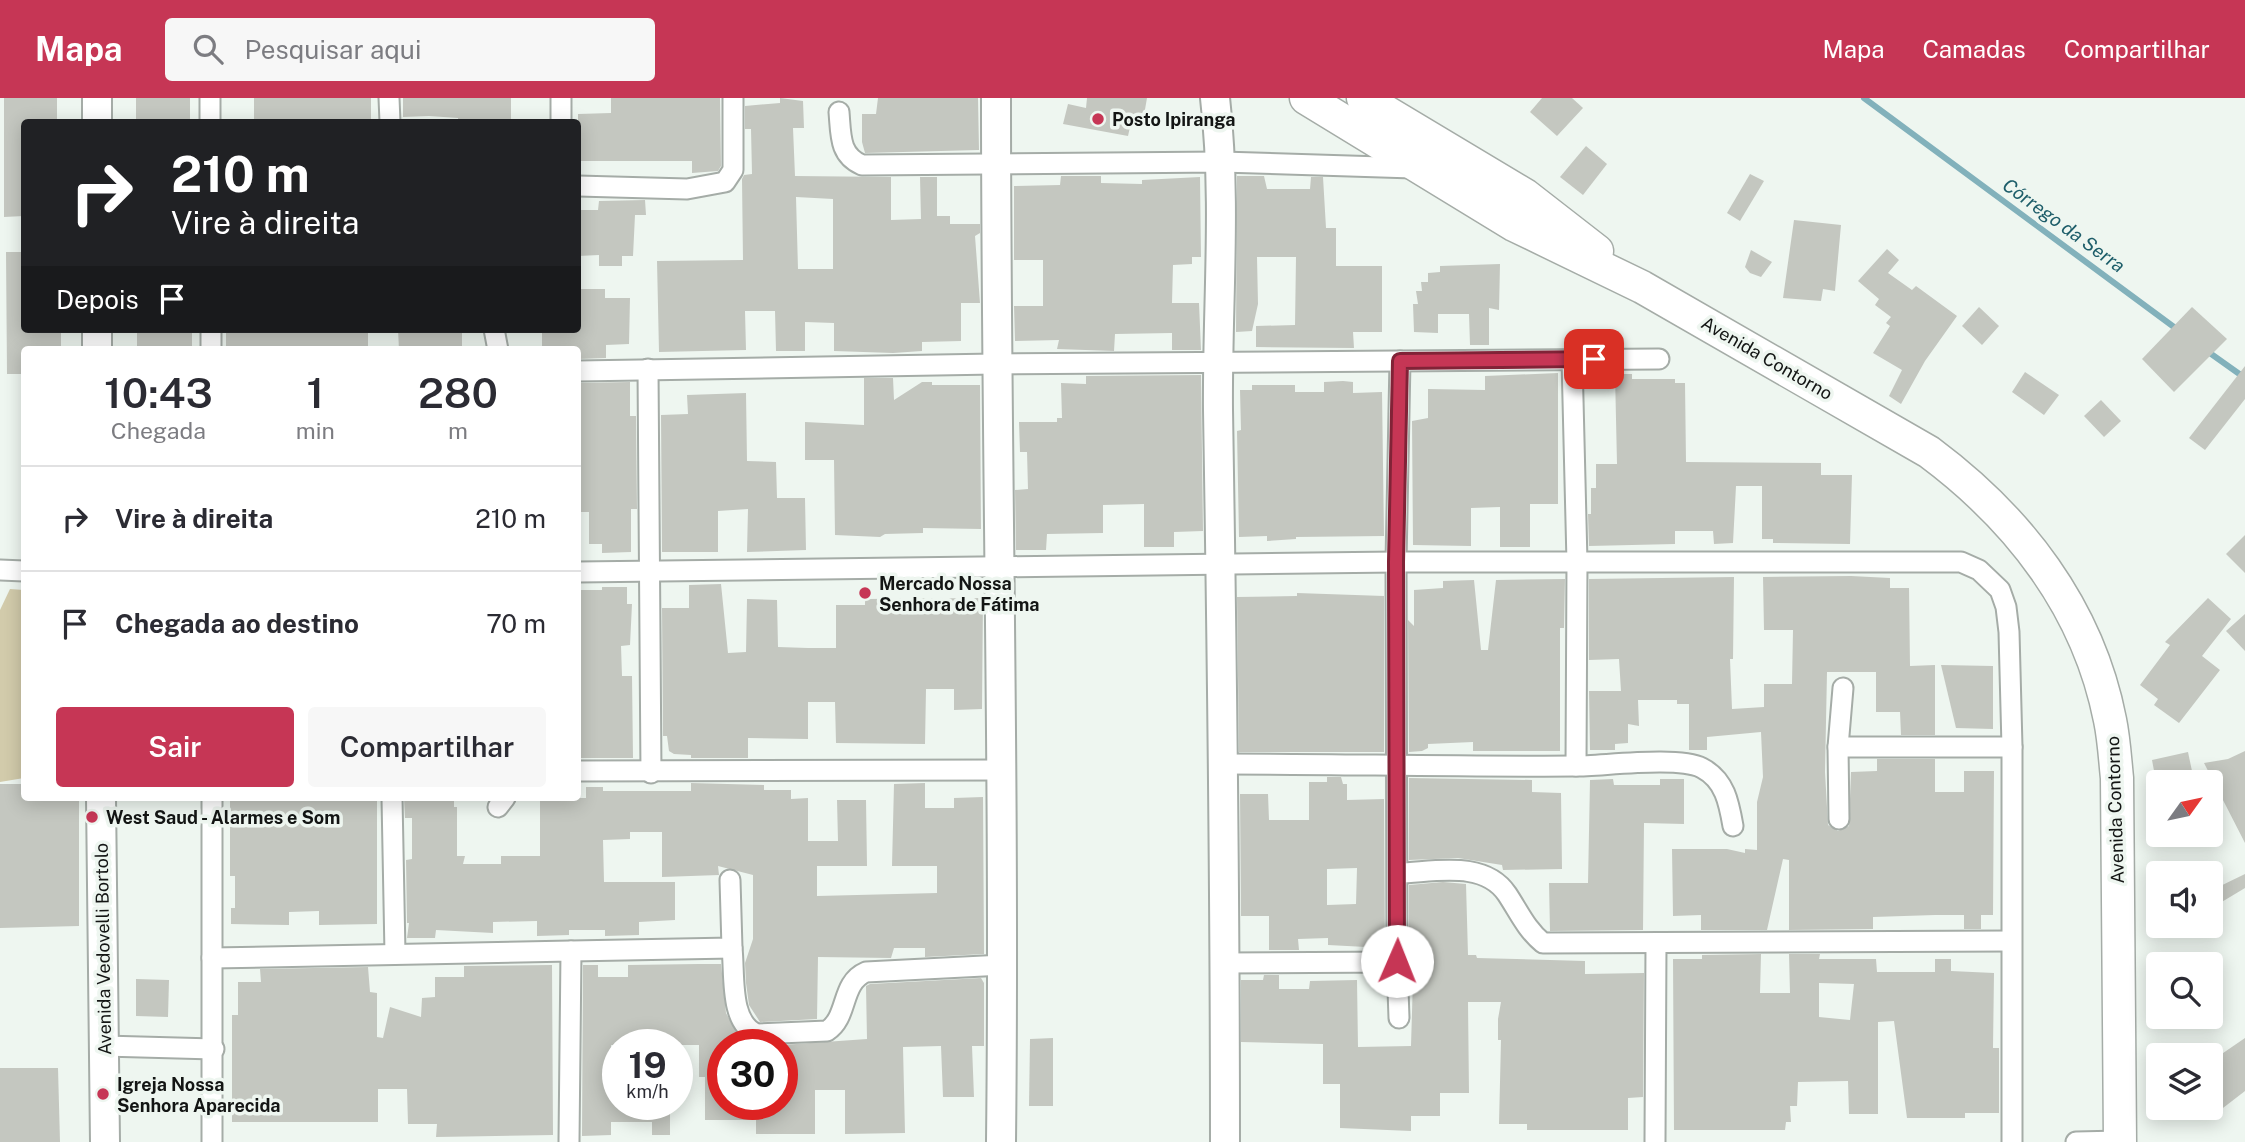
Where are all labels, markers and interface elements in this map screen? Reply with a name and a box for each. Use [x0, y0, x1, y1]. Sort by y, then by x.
search box [165, 18, 655, 81]
text: Mapa [35, 30, 123, 68]
icon: search [189, 30, 227, 68]
text: Pesquisar aqui [245, 34, 421, 65]
text: Mapa [1823, 35, 1884, 63]
text: Camadas [1922, 35, 2026, 63]
text: Compartilhar [2064, 35, 2210, 63]
place label: Posto Ipiranga [1112, 109, 1235, 130]
marker: Posto Ipiranga [1090, 111, 1106, 127]
text: 210 m [171, 145, 310, 203]
icon: right [56, 147, 147, 238]
water label: Córrego da Serra [1999, 173, 2129, 277]
text: Vire à direita [171, 204, 359, 241]
icon: arrive [153, 280, 191, 318]
text: Depois [56, 284, 139, 315]
street label: Avenida Contorno [1698, 312, 1836, 404]
pin [1564, 329, 1624, 389]
icon: arrive [1575, 340, 1613, 378]
text: 10:43 [104, 368, 213, 417]
text: 1 [307, 368, 324, 417]
text: 280 [418, 368, 498, 417]
text: Chegada [111, 417, 206, 444]
text: min [296, 417, 335, 444]
text: m [448, 417, 468, 444]
icon: right [56, 500, 94, 538]
text: Vire à direita [115, 503, 273, 534]
text: 210 m [475, 503, 546, 534]
place label: Mercado Nossa Senhora de Fátima [879, 573, 1039, 615]
marker: Mercado Nossa Senhora de Fátima [857, 585, 873, 601]
icon: arrive [56, 605, 94, 643]
text: Chegada ao destino [115, 608, 359, 639]
text: 70 m [486, 608, 546, 639]
button: Sair [56, 707, 294, 787]
button: Compartilhar [308, 707, 546, 787]
street label: Avenida Contorno [2102, 736, 2128, 884]
north arrow [2146, 770, 2222, 847]
map controls [2146, 770, 2223, 1120]
place label: West Saud - Alarmes e Som [106, 807, 340, 828]
marker: West Saud - Alarmes e Som [84, 809, 100, 825]
street label: Avenida Vedovelli Bortolo [91, 843, 115, 1055]
button: sound [2146, 861, 2223, 938]
position arrow [1360, 924, 1434, 998]
button: search [2146, 952, 2223, 1029]
speed limit sign: 30 [707, 1029, 798, 1120]
button: layers [2146, 1043, 2223, 1120]
text: 19 [628, 1045, 667, 1086]
place label: Igreja Nossa Senhora Aparecida [117, 1074, 281, 1116]
text: km/h [626, 1081, 669, 1102]
marker: Igreja Nossa Senhora Aparecida [95, 1086, 111, 1102]

